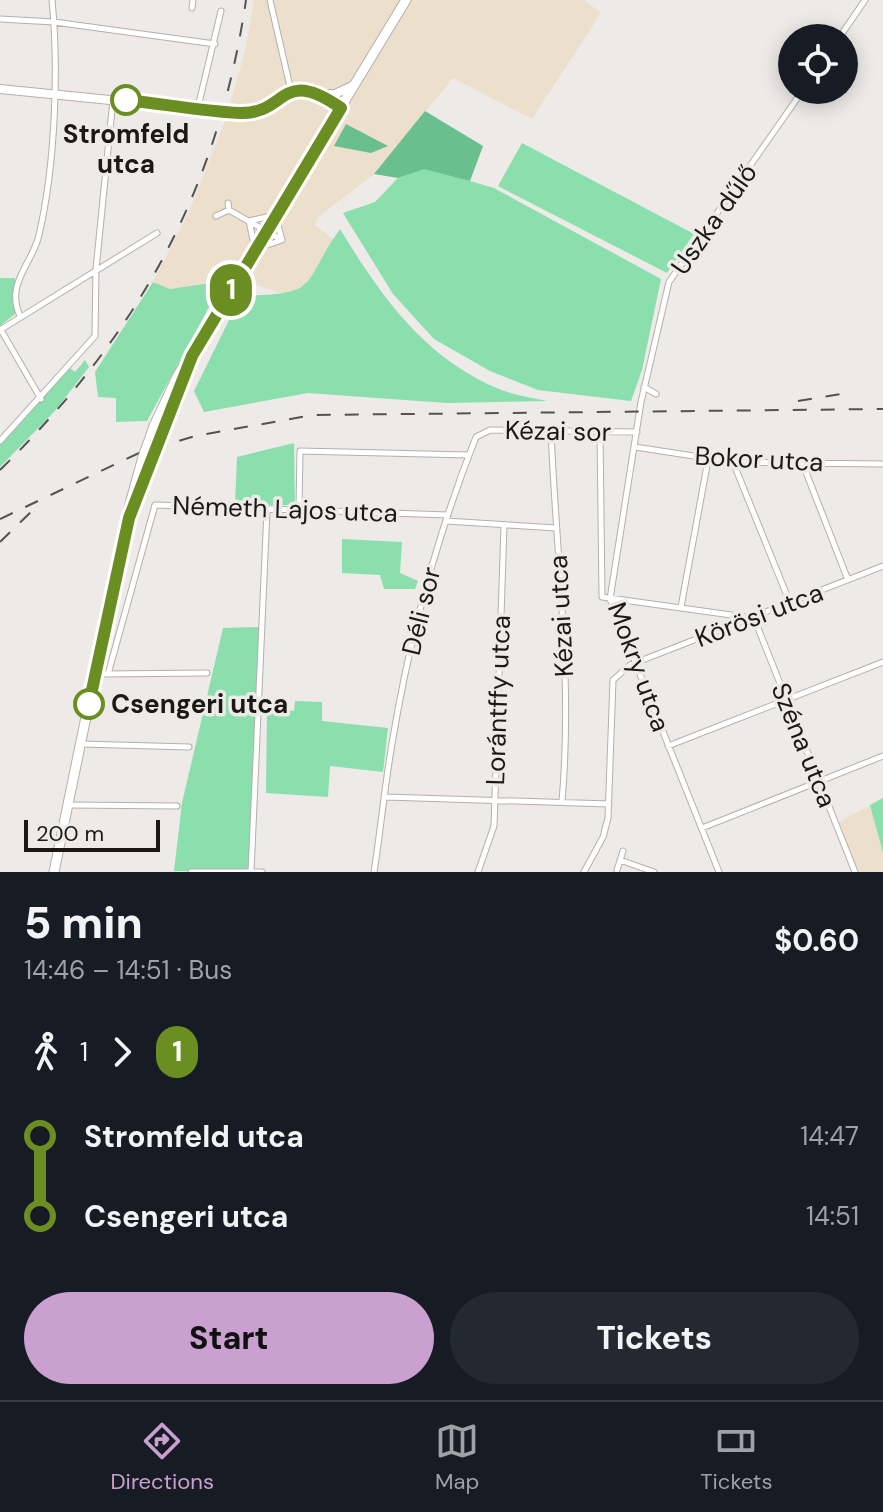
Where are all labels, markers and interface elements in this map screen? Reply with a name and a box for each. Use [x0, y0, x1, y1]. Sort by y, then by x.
map controls [778, 24, 858, 104]
button: locate [778, 24, 858, 104]
marker: Stromfeld utca [111, 85, 141, 115]
place label: Stromfeld utca [63, 117, 189, 181]
street label: Uszka dűlő [663, 157, 765, 281]
line badge: 1 [205, 264, 257, 316]
text: 1 [226, 271, 236, 308]
street label: Kézai sor [505, 413, 611, 449]
street label: Bokor utca [694, 439, 824, 479]
street label: Németh Lajos utca [172, 488, 398, 530]
street label: Kézai utca [541, 554, 581, 678]
street label: Déli sor [394, 563, 448, 659]
street label: Körösi utca [690, 575, 828, 655]
street label: Mokry utca [600, 598, 678, 736]
street label: Lorántffy utca [478, 614, 518, 786]
street label: Széna utca [764, 678, 844, 812]
place label: Csengeri utca [111, 687, 288, 721]
marker: Csengeri utca [74, 689, 104, 719]
scale bar [24, 816, 160, 852]
text: 200 m [36, 819, 104, 848]
text: 5 min [24, 894, 143, 952]
text: $0.60 [774, 921, 859, 960]
text: 14:46 – 14:51 · Bus [24, 953, 232, 987]
icon: walk [24, 1030, 68, 1074]
icon: forward [100, 1030, 144, 1074]
text: 1 [172, 1033, 182, 1070]
text: 1 [80, 1035, 88, 1069]
text: Stromfeld utca [84, 1117, 304, 1156]
text: 14:47 [800, 1119, 859, 1153]
text: Csengeri utca [84, 1197, 288, 1236]
text: 14:51 [806, 1199, 859, 1233]
button: Start [24, 1292, 434, 1384]
button: Tickets [450, 1292, 859, 1384]
tab: Directions [110, 1419, 214, 1496]
tab: Map [435, 1419, 479, 1496]
tab: Tickets [700, 1419, 773, 1496]

